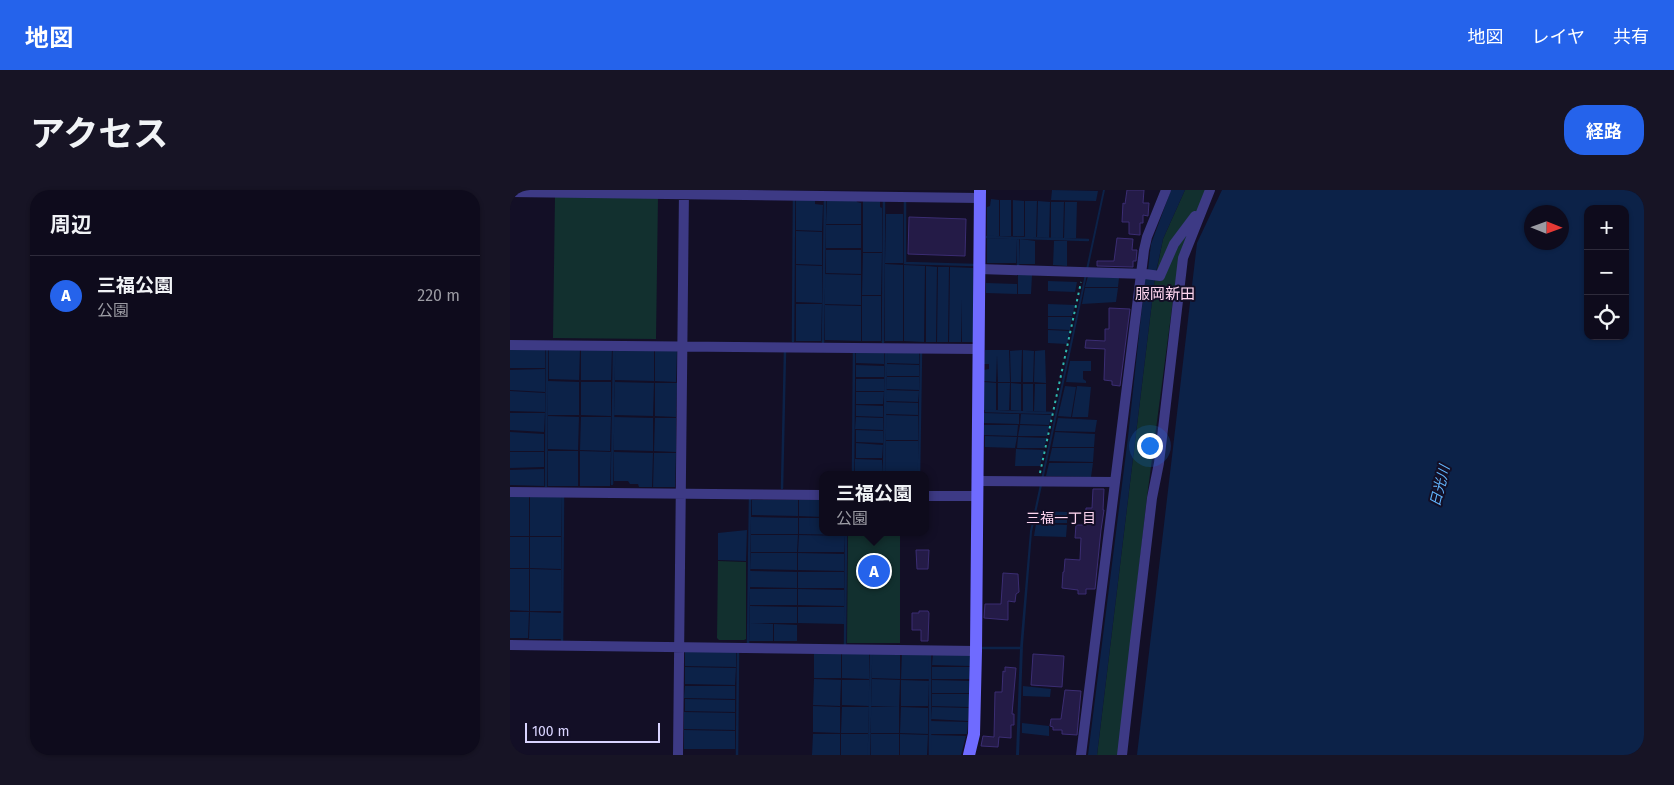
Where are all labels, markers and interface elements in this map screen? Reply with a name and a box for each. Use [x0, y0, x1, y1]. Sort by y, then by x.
text: 地図 [25, 24, 73, 52]
text: 地図 [1468, 26, 1504, 48]
text: レイヤ [1532, 26, 1585, 48]
text: 共有 [1613, 26, 1649, 48]
button: 経路 [1564, 105, 1644, 155]
text: アクセス [30, 113, 168, 155]
north arrow [1524, 205, 1569, 250]
map controls [1584, 205, 1629, 340]
button: + [1584, 205, 1629, 250]
text: 周辺 [50, 212, 92, 238]
button: − [1584, 250, 1629, 295]
text: 三福公園 [97, 274, 173, 297]
district label: 服岡新田 [1135, 285, 1195, 303]
text: A [61, 286, 71, 305]
text: 220 m [417, 286, 460, 305]
button: locate [1584, 295, 1629, 340]
text: 公園 [97, 301, 129, 320]
your location [1137, 433, 1163, 459]
water label: 日光川 [1427, 462, 1454, 508]
popup [819, 471, 929, 536]
text: 三福公園 [836, 482, 912, 505]
text: 公園 [836, 509, 868, 528]
district label: 三福一丁目 [1026, 510, 1096, 527]
pin: A [858, 552, 890, 590]
scale bar [525, 720, 660, 743]
text: 100 m [532, 723, 569, 740]

